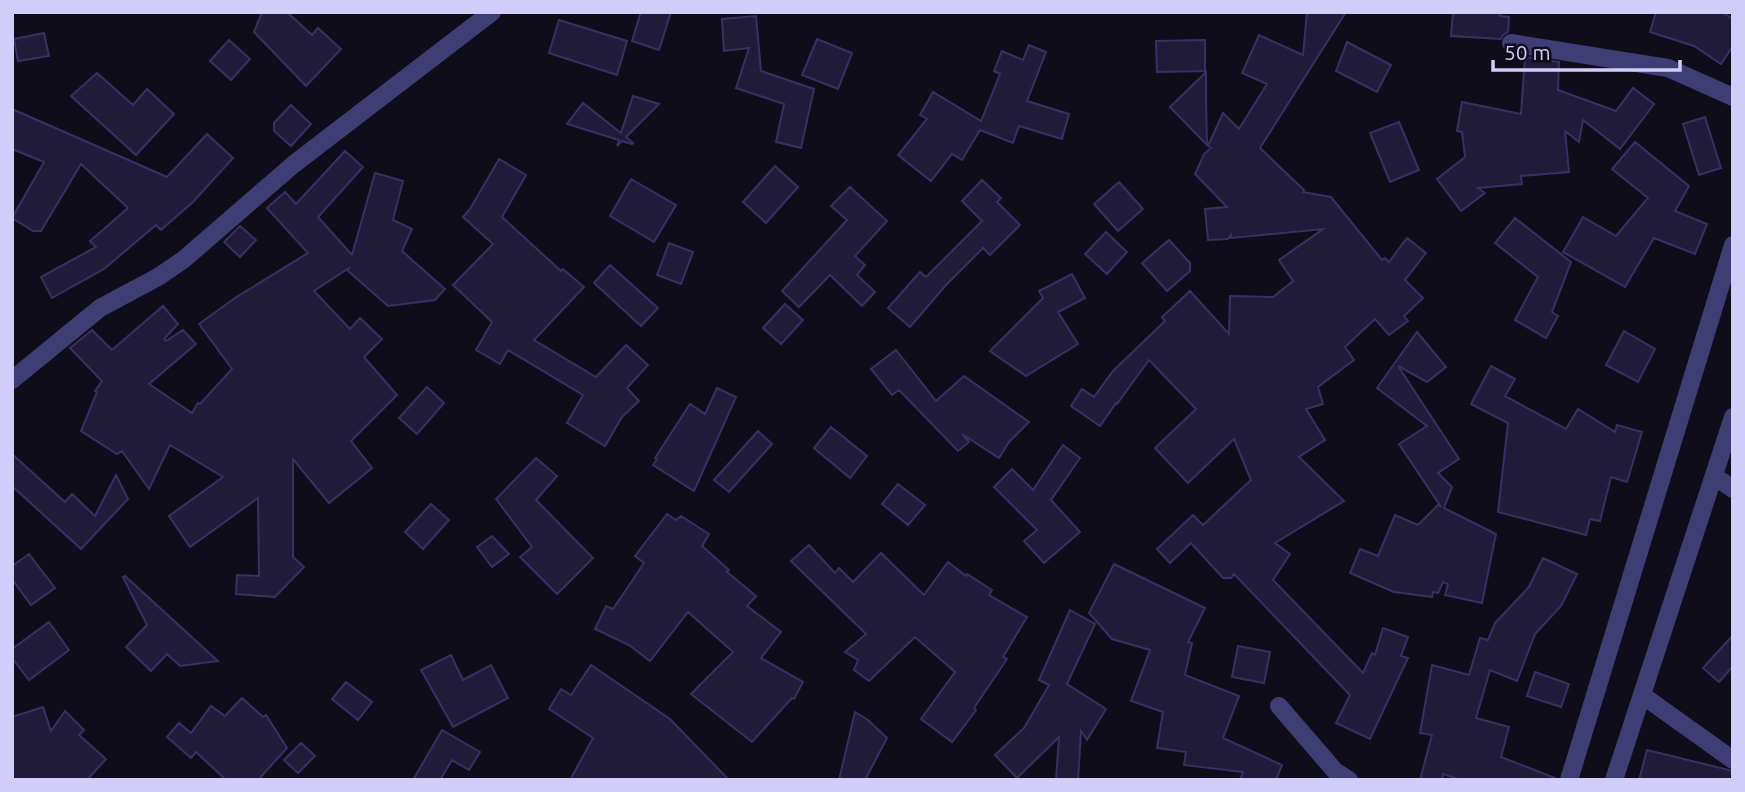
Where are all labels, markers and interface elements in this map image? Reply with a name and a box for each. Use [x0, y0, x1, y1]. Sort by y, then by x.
scale bar [1493, 28, 1680, 72]
text: 50 m [1504, 40, 1551, 64]

